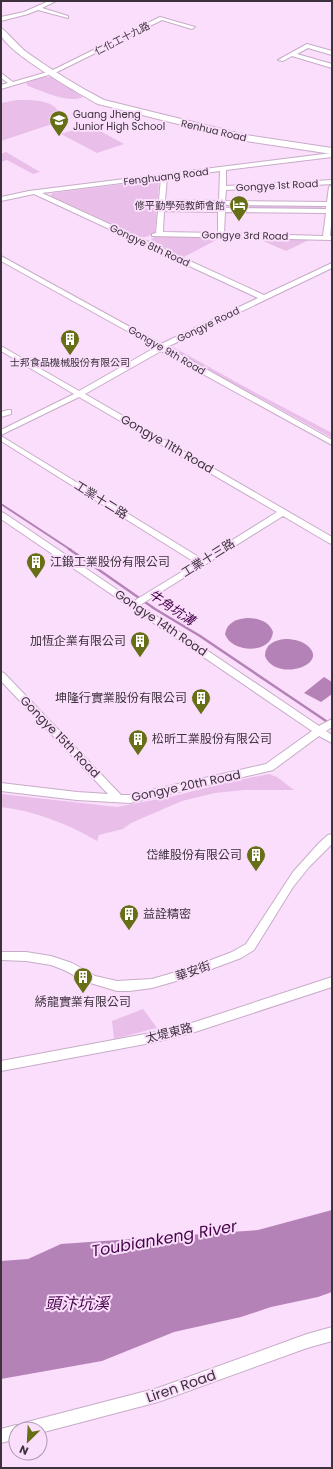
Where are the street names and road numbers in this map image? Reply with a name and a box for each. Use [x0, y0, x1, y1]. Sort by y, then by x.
street label: 仁化工十九路 [92, 18, 152, 59]
street label: Renhua Road [180, 116, 248, 145]
street label: Fenghuang Road [123, 164, 210, 189]
street label: Gongye 1st Road [235, 176, 319, 195]
street label: Gongye 8th Road [107, 220, 192, 271]
street label: Gongye 3rd Road [201, 227, 289, 244]
street label: Gongye Road [174, 303, 242, 346]
street label: Gongye 9th Road [125, 322, 208, 379]
street label: Gongye 11th Road [118, 410, 217, 477]
street label: 工業十二路 [71, 476, 131, 523]
street label: 工業十三路 [178, 534, 238, 581]
street label: Gongye 14th Road [112, 585, 211, 660]
street label: Gongye 15th Road [17, 692, 104, 781]
street label: Gongye 20th Road [130, 766, 242, 805]
street label: 華安街 [173, 957, 213, 984]
street label: 太堤東路 [144, 1018, 194, 1047]
street label: Liren Road [143, 1365, 219, 1407]

